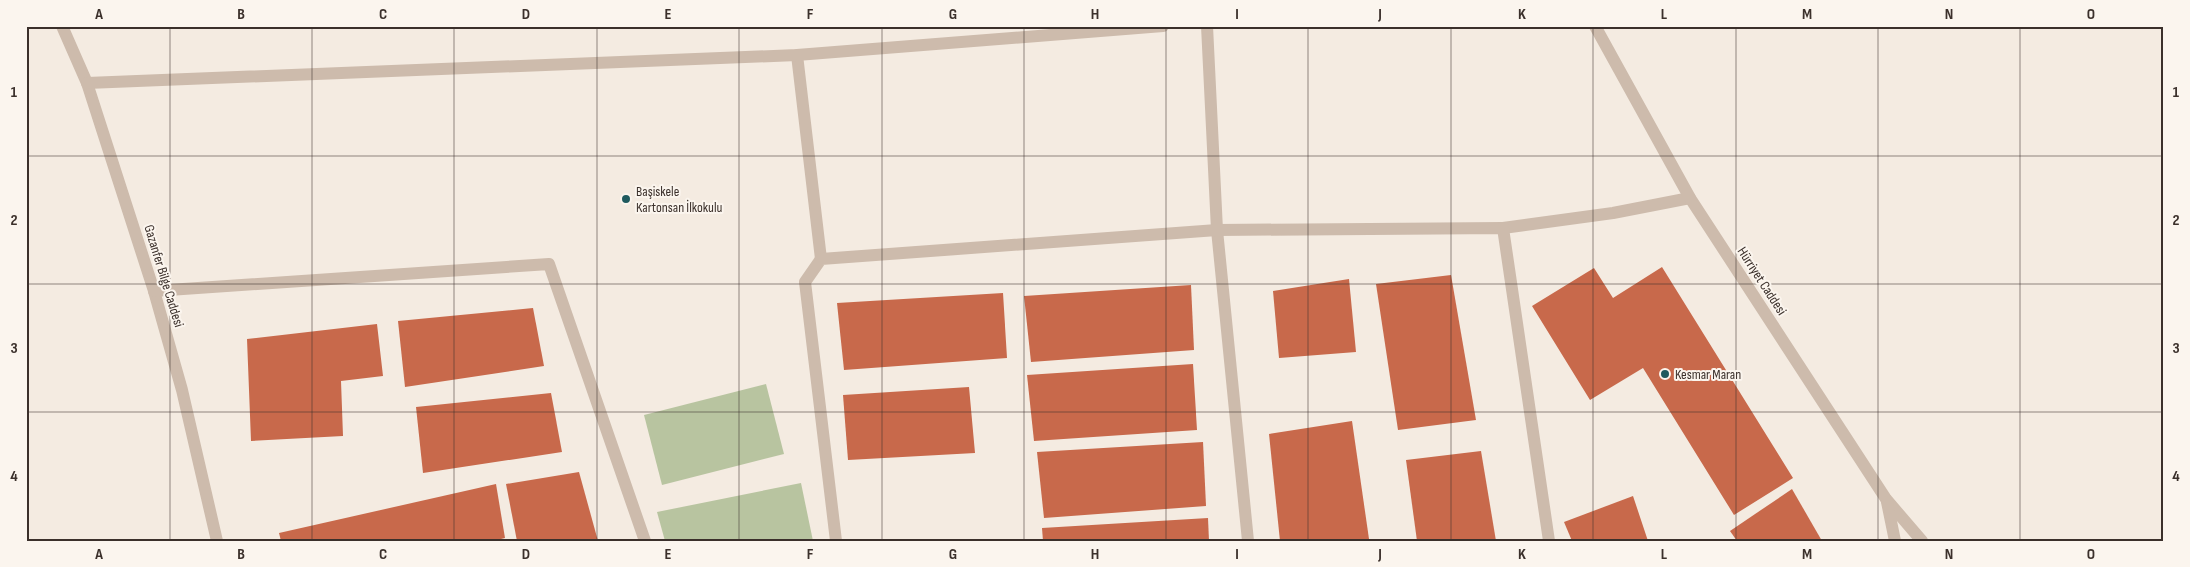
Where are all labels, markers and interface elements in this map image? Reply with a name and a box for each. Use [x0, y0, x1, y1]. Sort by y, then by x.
text: A [94, 5, 103, 24]
text: B [237, 5, 245, 24]
text: C [379, 5, 387, 24]
text: D [522, 5, 530, 24]
text: E [665, 5, 672, 24]
text: F [807, 5, 814, 24]
text: G [949, 5, 957, 24]
text: H [1091, 5, 1099, 24]
text: I [1235, 5, 1239, 24]
text: J [1377, 5, 1382, 24]
text: K [1518, 5, 1526, 24]
text: L [1661, 5, 1668, 24]
text: M [1802, 5, 1812, 24]
text: N [1945, 5, 1953, 24]
text: O [2087, 5, 2095, 24]
text: 1 [11, 83, 18, 102]
text: 1 [2173, 83, 2180, 102]
place label: Başiskele Kartonsan İlkokulu [636, 183, 723, 216]
marker: Başiskele Kartonsan İlkokulu [620, 193, 632, 205]
text: 2 [10, 211, 18, 230]
text: 2 [2172, 211, 2180, 230]
street label: Gazanfer Bilge Caddesi [140, 223, 188, 329]
street label: Hürriyet Caddesi [1734, 244, 1790, 318]
text: 3 [10, 339, 18, 358]
text: 3 [2172, 339, 2180, 358]
place label: Kesmar Maran [1675, 366, 1741, 383]
marker: Kesmar Maran [1659, 368, 1671, 380]
text: 4 [10, 467, 18, 486]
text: 4 [2172, 467, 2180, 486]
text: A [94, 545, 103, 564]
text: B [237, 545, 245, 564]
text: C [379, 545, 387, 564]
text: D [522, 545, 530, 564]
text: E [665, 545, 672, 564]
text: F [807, 545, 814, 564]
text: G [949, 545, 957, 564]
text: H [1091, 545, 1099, 564]
text: I [1235, 545, 1239, 564]
text: J [1377, 545, 1382, 564]
text: K [1518, 545, 1526, 564]
text: L [1661, 545, 1668, 564]
text: M [1802, 545, 1812, 564]
text: N [1945, 545, 1953, 564]
text: O [2087, 545, 2095, 564]

